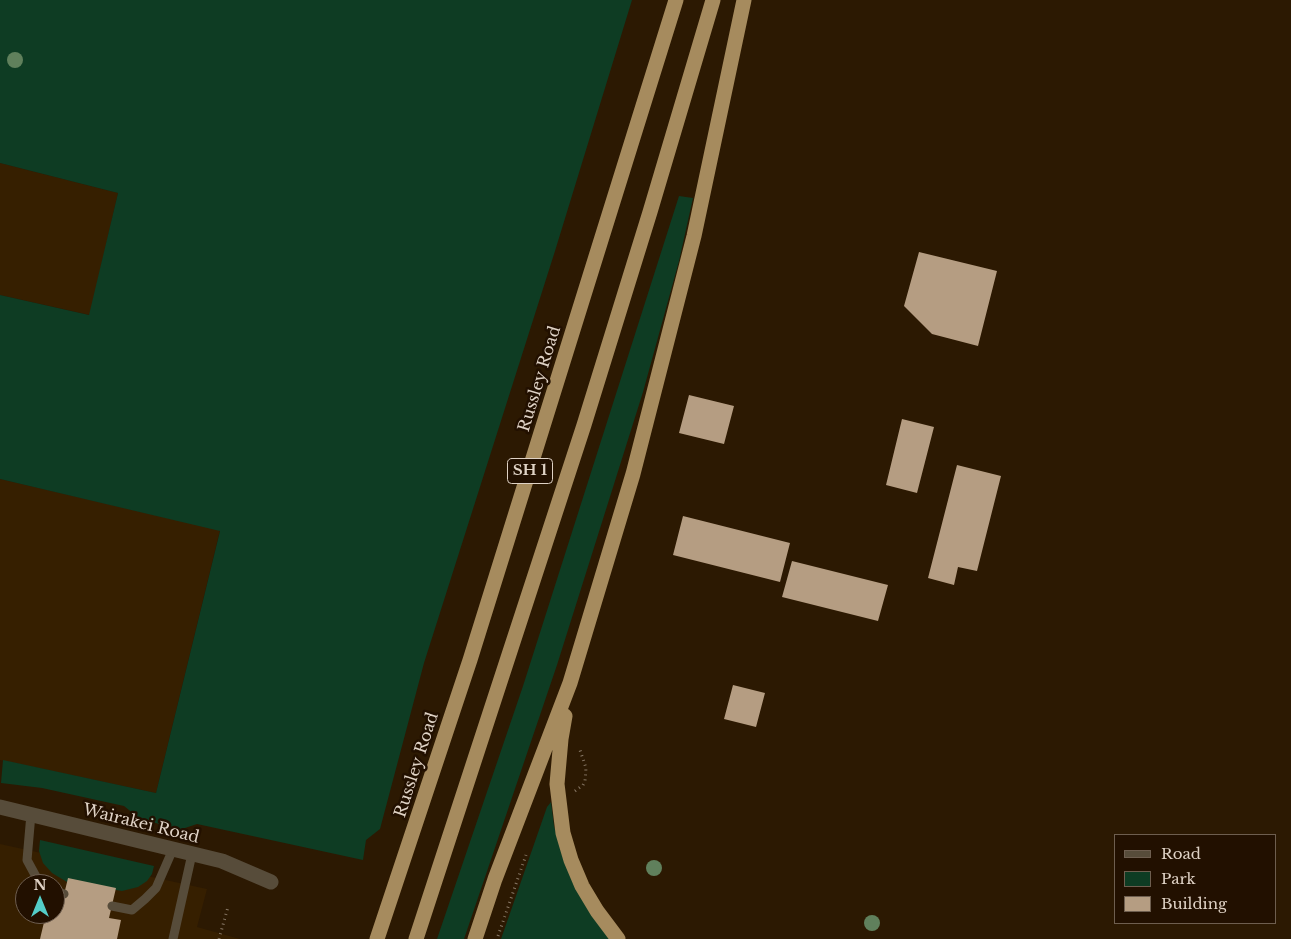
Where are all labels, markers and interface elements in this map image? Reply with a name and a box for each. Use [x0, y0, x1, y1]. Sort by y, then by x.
street label: Russley Road [515, 324, 565, 434]
road number: SH 1 [508, 458, 552, 484]
street label: Russley Road [391, 710, 443, 820]
street label: Wairakei Road [81, 800, 201, 848]
legend [1114, 834, 1276, 924]
text: Road [1161, 844, 1201, 863]
text: Park [1161, 869, 1196, 888]
north arrow [15, 874, 65, 924]
text: N [33, 876, 47, 894]
text: Building [1161, 894, 1227, 913]

